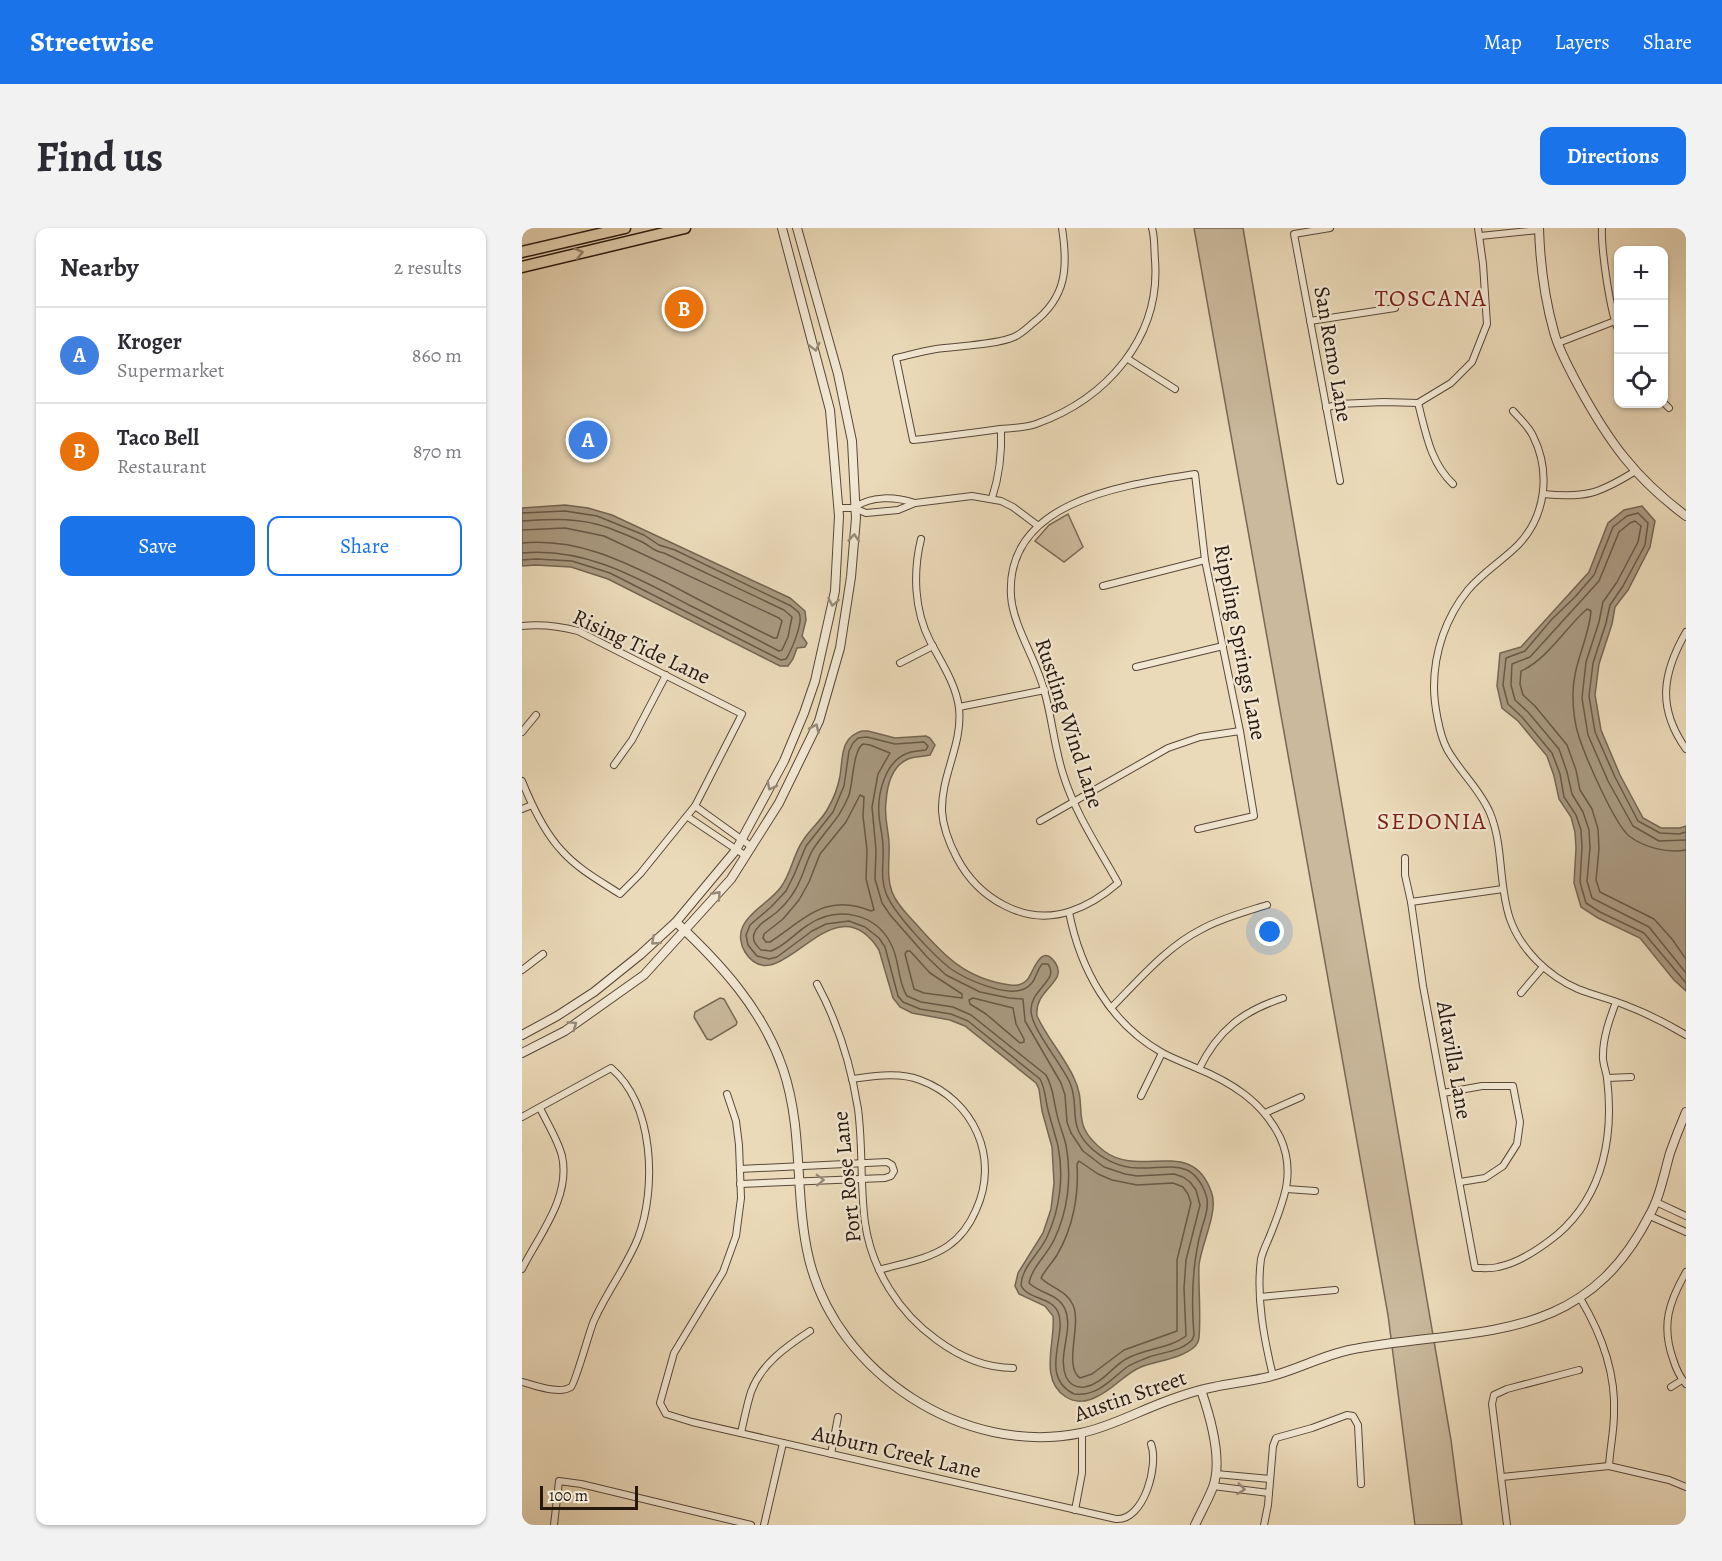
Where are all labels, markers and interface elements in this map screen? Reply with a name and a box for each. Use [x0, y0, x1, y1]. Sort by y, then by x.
text: Streetwise [30, 23, 154, 61]
text: Map [1483, 28, 1522, 56]
text: Layers [1555, 28, 1610, 56]
text: Share [1643, 28, 1692, 56]
button: Directions [1540, 127, 1686, 185]
text: Find us [36, 128, 163, 185]
map controls [1614, 246, 1668, 408]
button: + [1614, 246, 1668, 300]
one-way arrow [574, 248, 584, 261]
text: Nearby [60, 250, 139, 285]
text: 2 results [394, 254, 462, 281]
district label: TOSCANA [1375, 282, 1487, 314]
street label: San Remo Lane [1306, 284, 1360, 424]
pin: B [664, 286, 704, 332]
button: − [1614, 300, 1668, 354]
text: Kroger [117, 327, 182, 357]
one-way arrow [807, 341, 820, 351]
text: A [73, 342, 86, 369]
text: 860 m [412, 342, 462, 369]
button: locate [1614, 354, 1668, 408]
text: Supermarket [117, 357, 224, 384]
pin: A [568, 418, 608, 462]
text: Taco Bell [117, 423, 199, 453]
text: B [73, 438, 86, 465]
text: 870 m [413, 438, 462, 465]
text: Restaurant [117, 453, 207, 480]
button: Save [60, 516, 255, 576]
button: Share [267, 516, 462, 576]
one-way arrow [848, 533, 861, 542]
street label: Rippling Springs Lane [1206, 542, 1274, 743]
one-way arrow [827, 597, 840, 607]
street label: Rising Tide Lane [568, 602, 715, 692]
street label: Rustling Wind Lane [1027, 634, 1111, 812]
one-way arrow [808, 723, 820, 734]
one-way arrow [767, 780, 778, 790]
district label: SEDONIA [1377, 805, 1487, 837]
one-way arrow [710, 891, 721, 902]
your location [1255, 917, 1284, 946]
one-way arrow [651, 934, 662, 945]
street label: Altavilla Lane [1429, 998, 1479, 1122]
one-way arrow [566, 1021, 577, 1032]
street label: Port Rose Lane [825, 1110, 869, 1244]
one-way arrow [815, 1173, 824, 1186]
street label: Austin Street [1069, 1363, 1191, 1430]
street label: Auburn Creek Lane [809, 1418, 984, 1486]
scale bar [540, 1483, 638, 1510]
one-way arrow [1237, 1483, 1246, 1495]
text: 100 m [549, 1485, 588, 1507]

